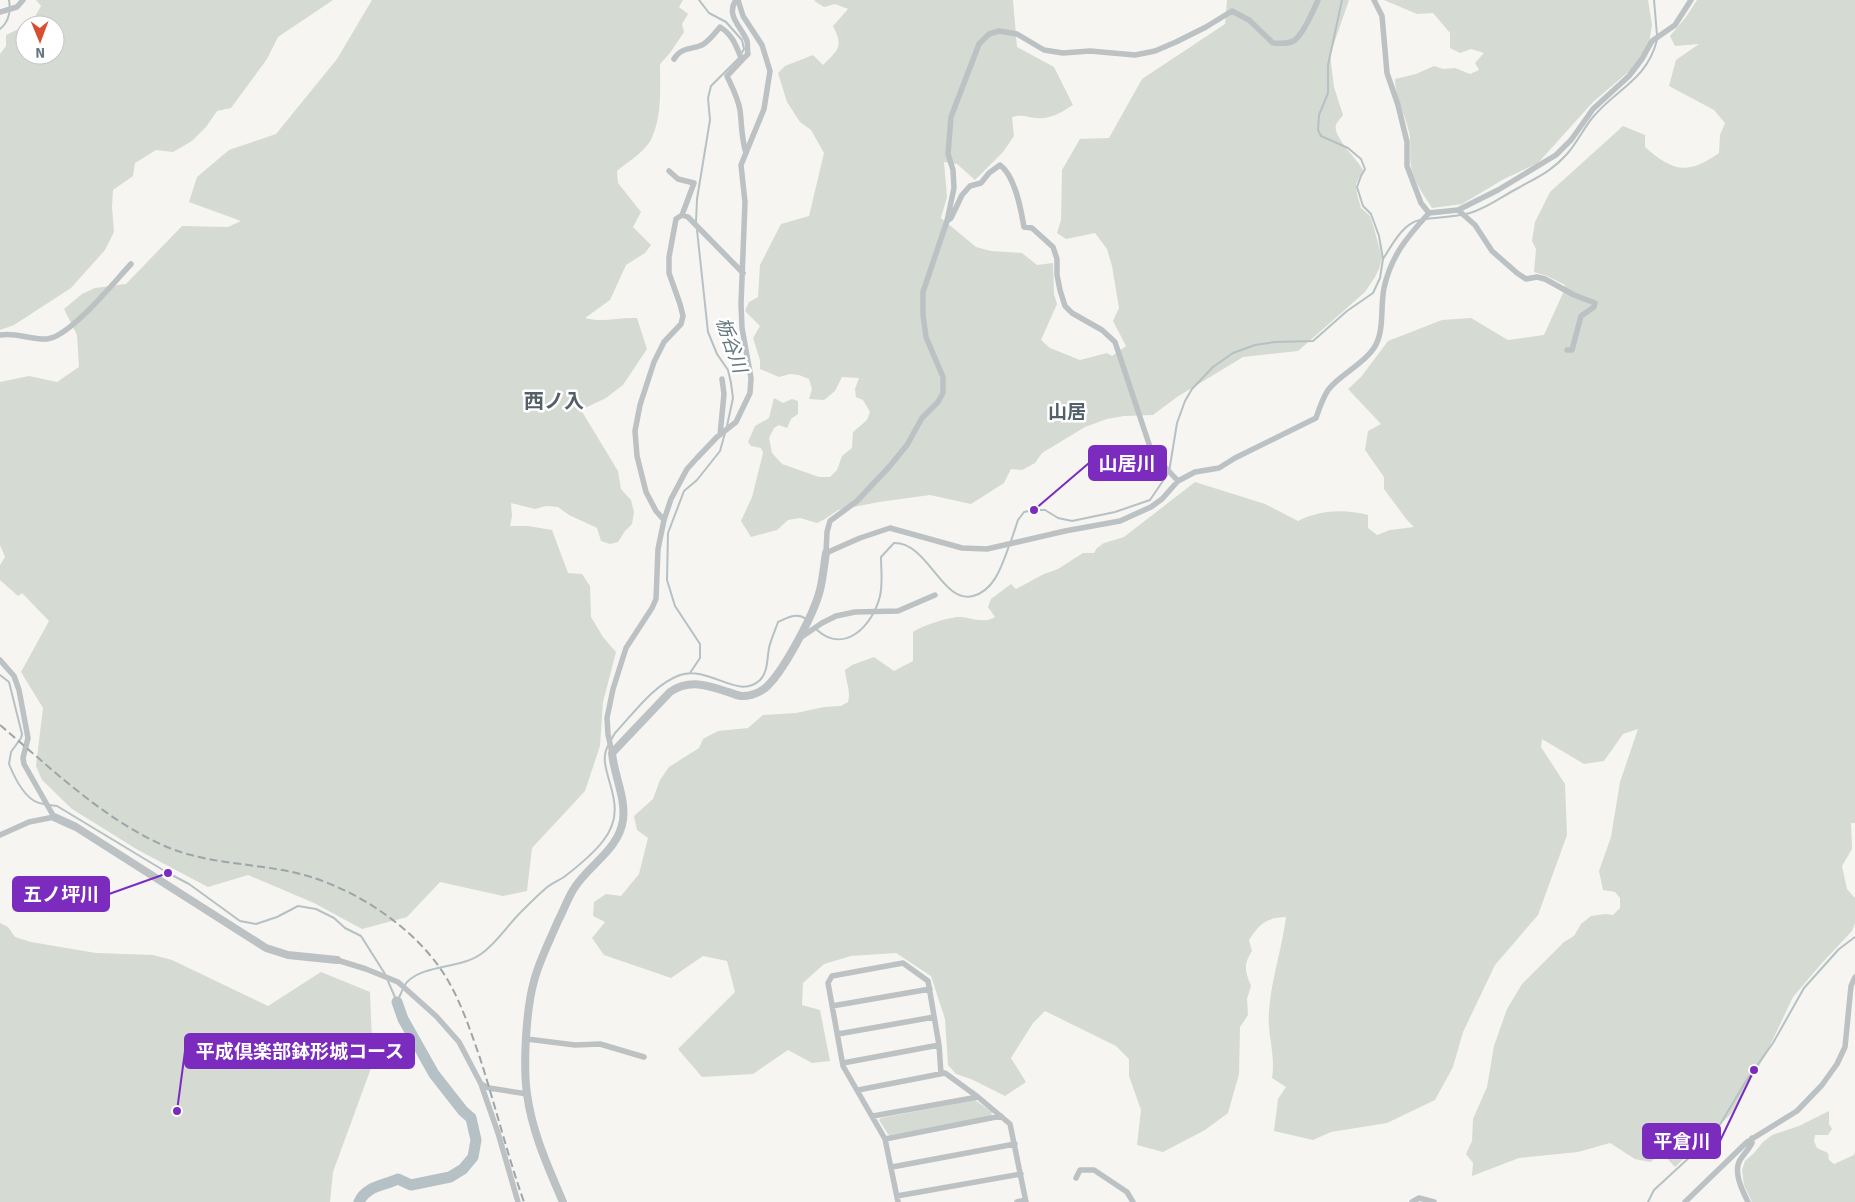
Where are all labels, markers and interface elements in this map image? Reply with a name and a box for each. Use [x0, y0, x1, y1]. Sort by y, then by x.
north arrow [15, 15, 65, 65]
text: N [35, 44, 45, 61]
water label: 栃谷川 [710, 314, 752, 378]
district label: 西ノ入 [524, 389, 584, 414]
district label: 山居 [1048, 400, 1086, 424]
callout: 山居川 [1089, 446, 1166, 480]
text: 山居川 [1098, 452, 1156, 476]
callout: 五ノ坪川 [13, 877, 109, 911]
text: 五ノ坪川 [23, 883, 99, 907]
callout: 平成倶楽部鉢形城コース [185, 1034, 414, 1068]
text: 平成倶楽部鉢形城コース [196, 1040, 404, 1064]
callout: 平倉川 [1643, 1124, 1720, 1158]
text: 平倉川 [1653, 1130, 1711, 1154]

